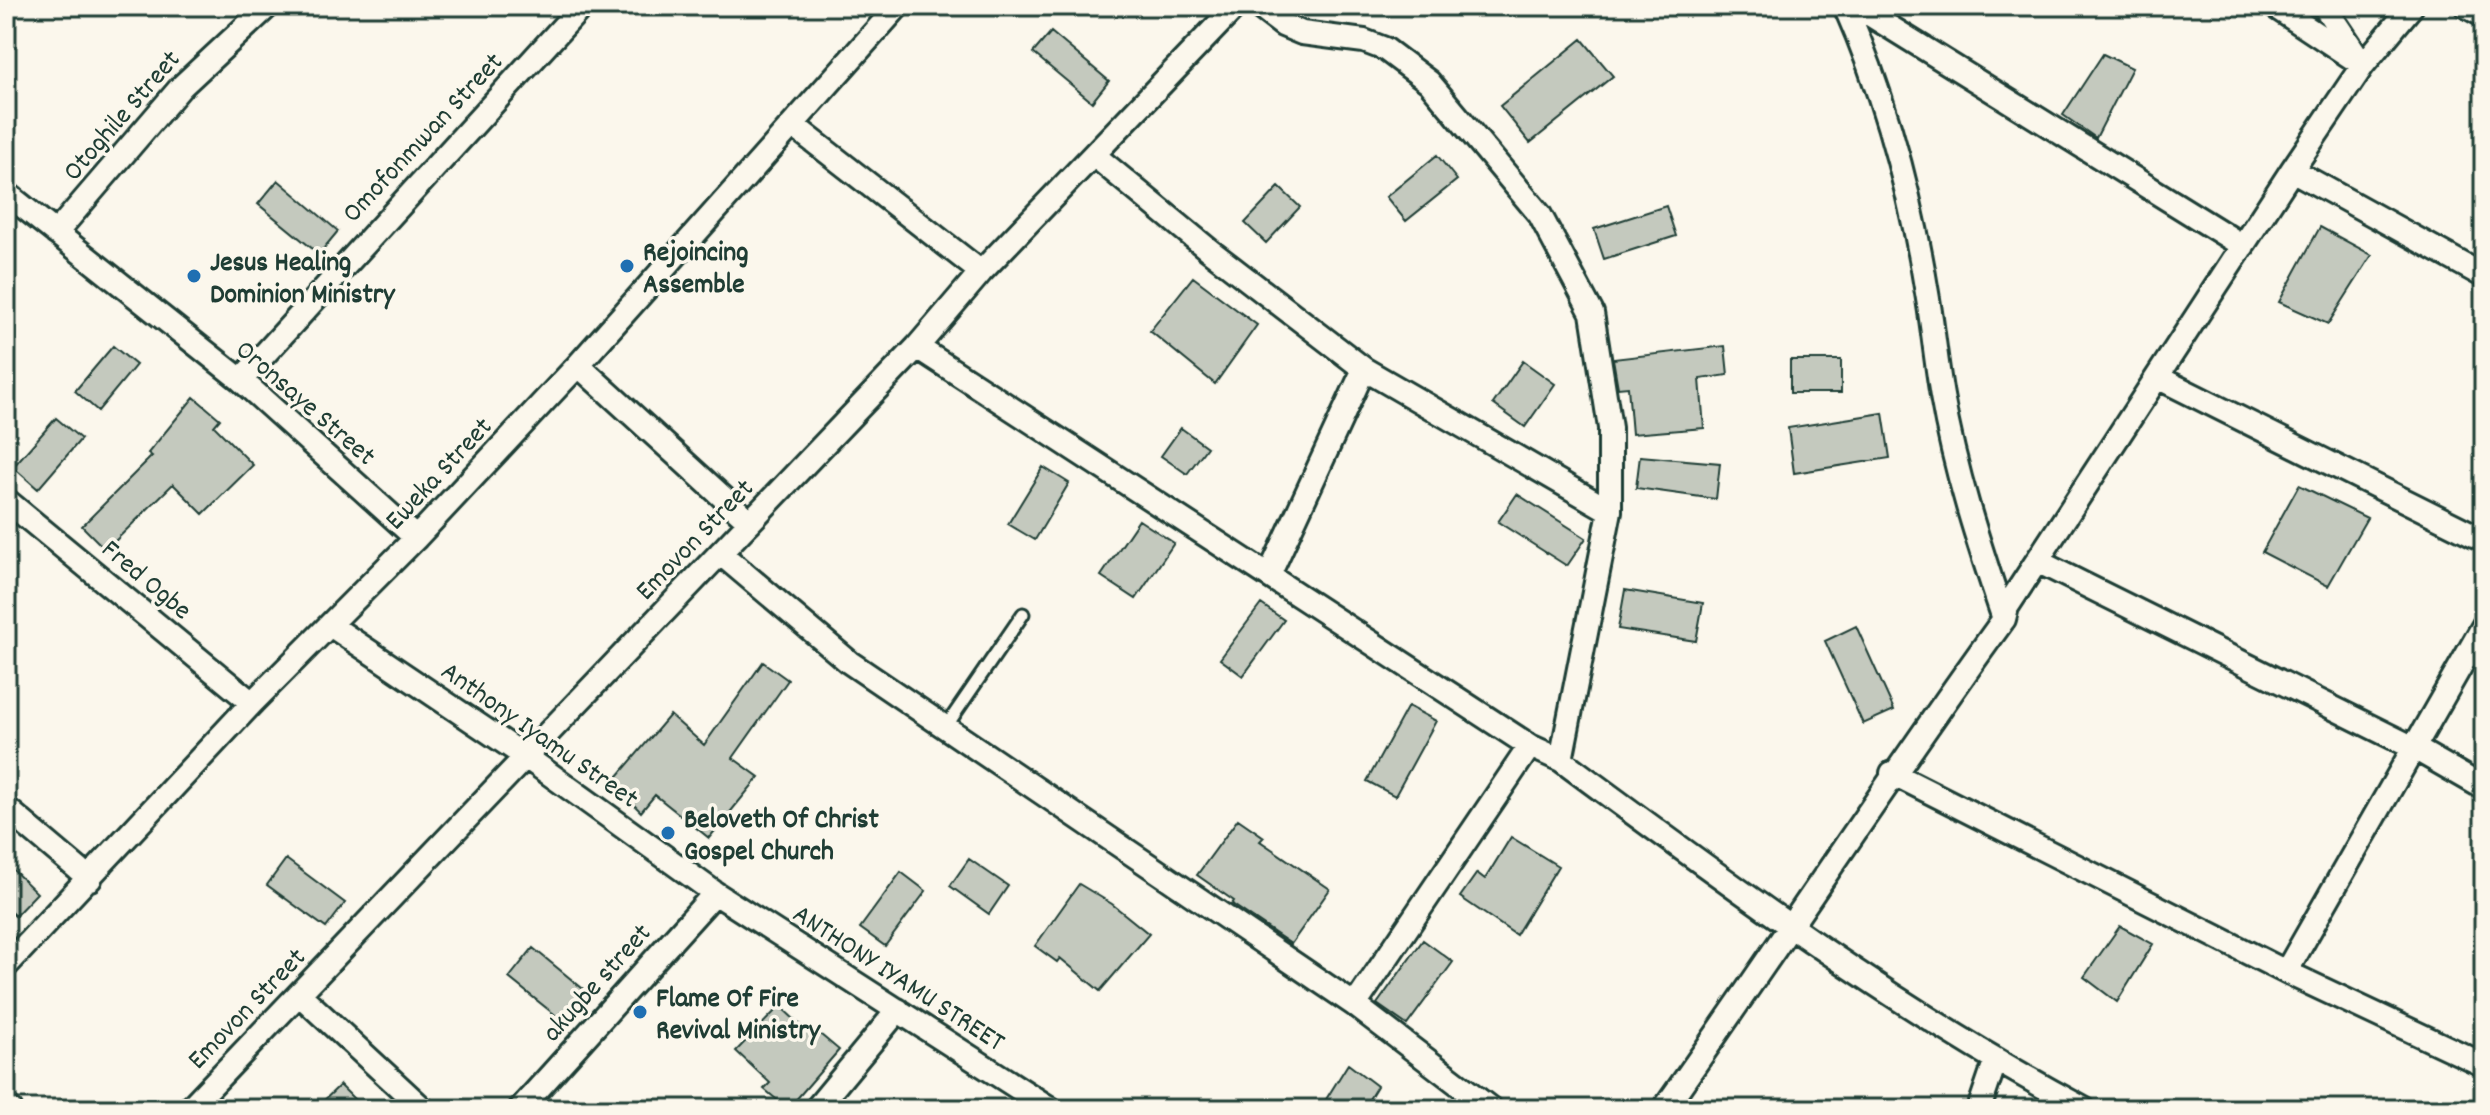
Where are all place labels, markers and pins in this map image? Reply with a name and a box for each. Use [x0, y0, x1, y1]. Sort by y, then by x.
place label: Rejoincing Assemble [643, 235, 748, 307]
place label: Jesus Healing Dominion Ministry [210, 245, 396, 317]
marker: Rejoincing Assemble [618, 257, 636, 275]
marker: Jesus Healing Dominion Ministry [185, 267, 203, 285]
place label: Beloveth Of Christ Gospel Church [684, 802, 880, 874]
marker: Beloveth Of Christ Gospel Church [659, 824, 677, 842]
place label: Flame Of Fire Revival Ministry [656, 981, 822, 1053]
marker: Flame Of Fire Revival Ministry [631, 1003, 649, 1021]

